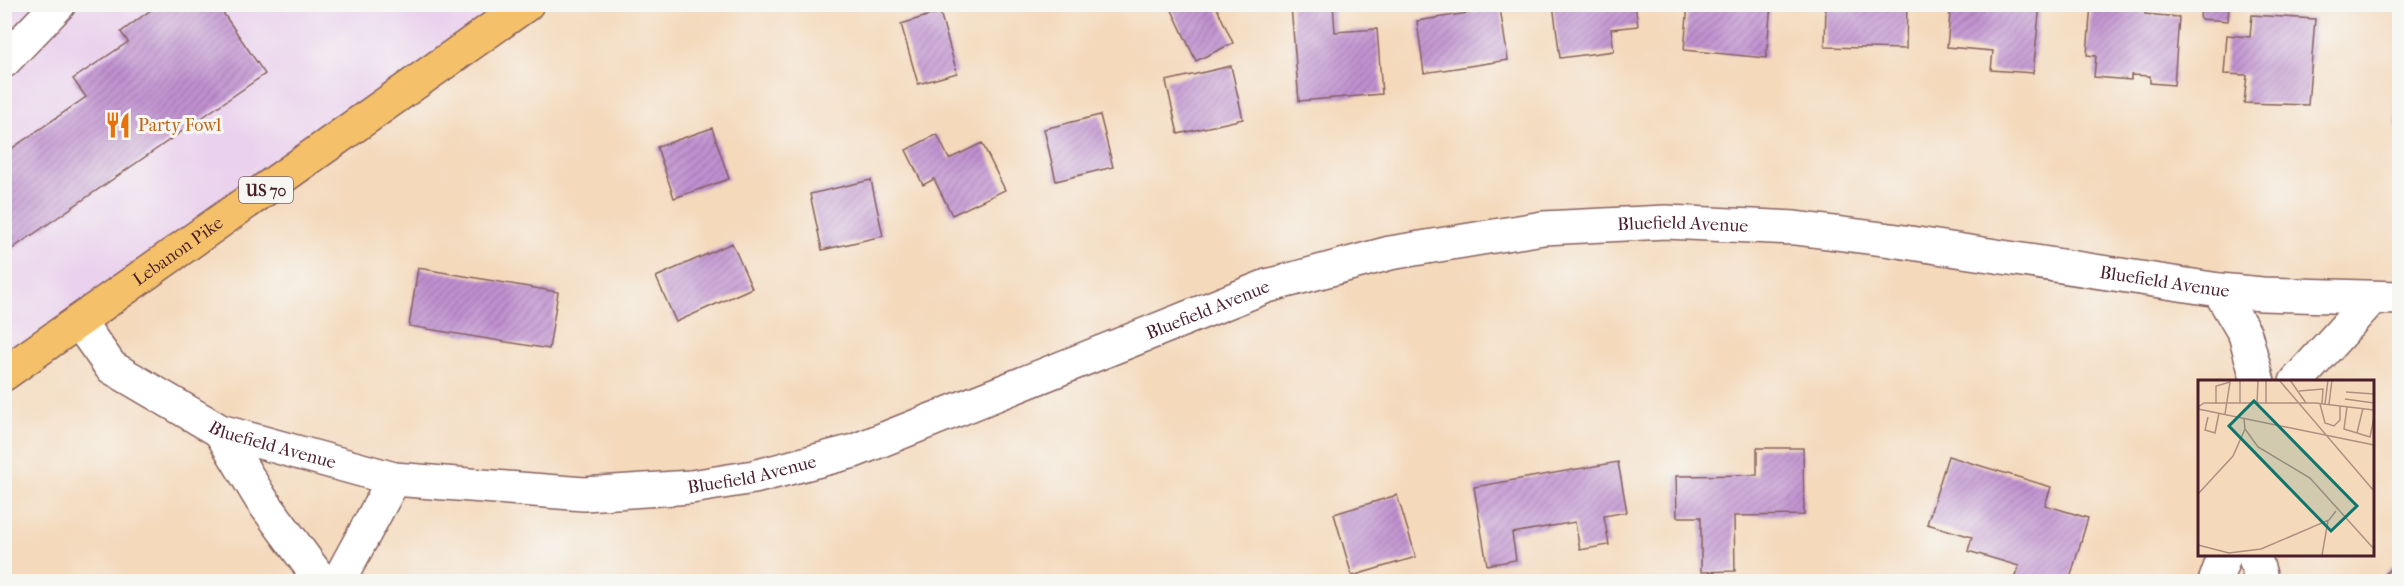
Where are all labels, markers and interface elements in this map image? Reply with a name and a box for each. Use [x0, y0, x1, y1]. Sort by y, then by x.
restaurant icon: Party Fowl [103, 110, 133, 140]
place label: Party Fowl [138, 115, 221, 136]
road number: US 70 [239, 177, 293, 203]
street label: Bluefield Avenue [1617, 211, 1749, 236]
street label: Lebanon Pike [129, 212, 227, 290]
street label: Bluefield Avenue [2098, 261, 2231, 301]
street label: Bluefield Avenue [1143, 276, 1273, 344]
inset map [2198, 380, 2374, 556]
street label: Bluefield Avenue [205, 416, 339, 473]
street label: Bluefield Avenue [686, 451, 819, 498]

